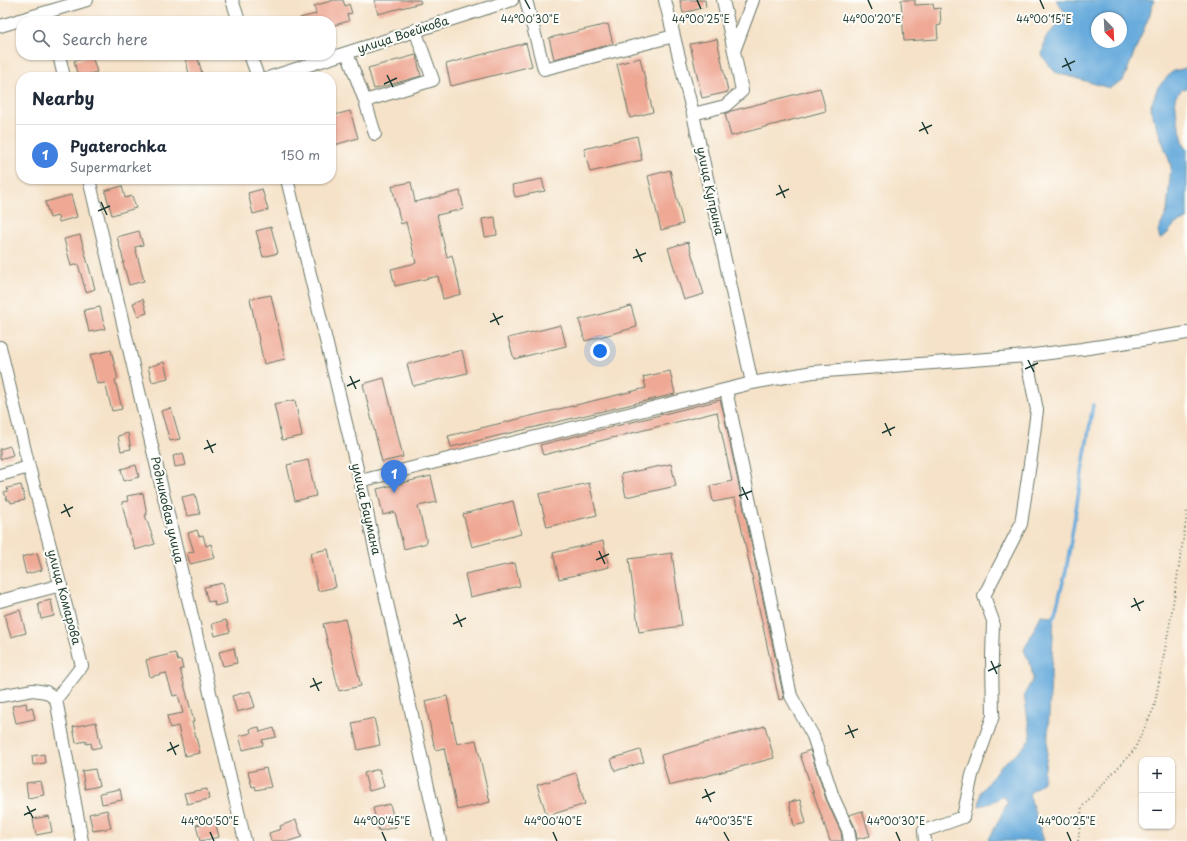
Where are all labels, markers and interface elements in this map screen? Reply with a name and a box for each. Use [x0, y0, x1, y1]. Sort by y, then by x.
street label: улица Воейкова [355, 11, 451, 57]
text: 44°00'30"E [501, 11, 559, 26]
text: 44°00'25"E [672, 11, 730, 26]
text: 44°00'20"E [843, 11, 901, 26]
text: 44°00'15"E [1016, 11, 1072, 26]
north arrow [1091, 12, 1127, 48]
search box [16, 16, 336, 60]
icon: search [30, 27, 52, 49]
text: Search here [62, 27, 148, 50]
text: Nearby [32, 85, 94, 111]
text: Pyaterochka [70, 134, 167, 157]
text: 1 [42, 145, 48, 164]
text: 150 m [281, 145, 320, 164]
street label: улица Куприна [693, 145, 729, 237]
text: Supermarket [70, 157, 152, 176]
your location [590, 341, 610, 361]
street label: Родниковая улица [147, 455, 189, 565]
pin: 1 [381, 460, 407, 493]
street label: улица Баумана [348, 461, 386, 557]
street label: улица Комарова [44, 547, 86, 647]
map controls [1139, 757, 1175, 829]
button: + [1139, 757, 1175, 793]
button: − [1139, 793, 1175, 829]
text: 44°00'50"E [181, 813, 239, 828]
text: 44°00'45"E [353, 813, 411, 828]
text: 44°00'40"E [524, 813, 582, 828]
text: 44°00'35"E [695, 813, 753, 828]
text: 44°00'30"E [867, 813, 925, 828]
text: 44°00'25"E [1038, 813, 1096, 828]

